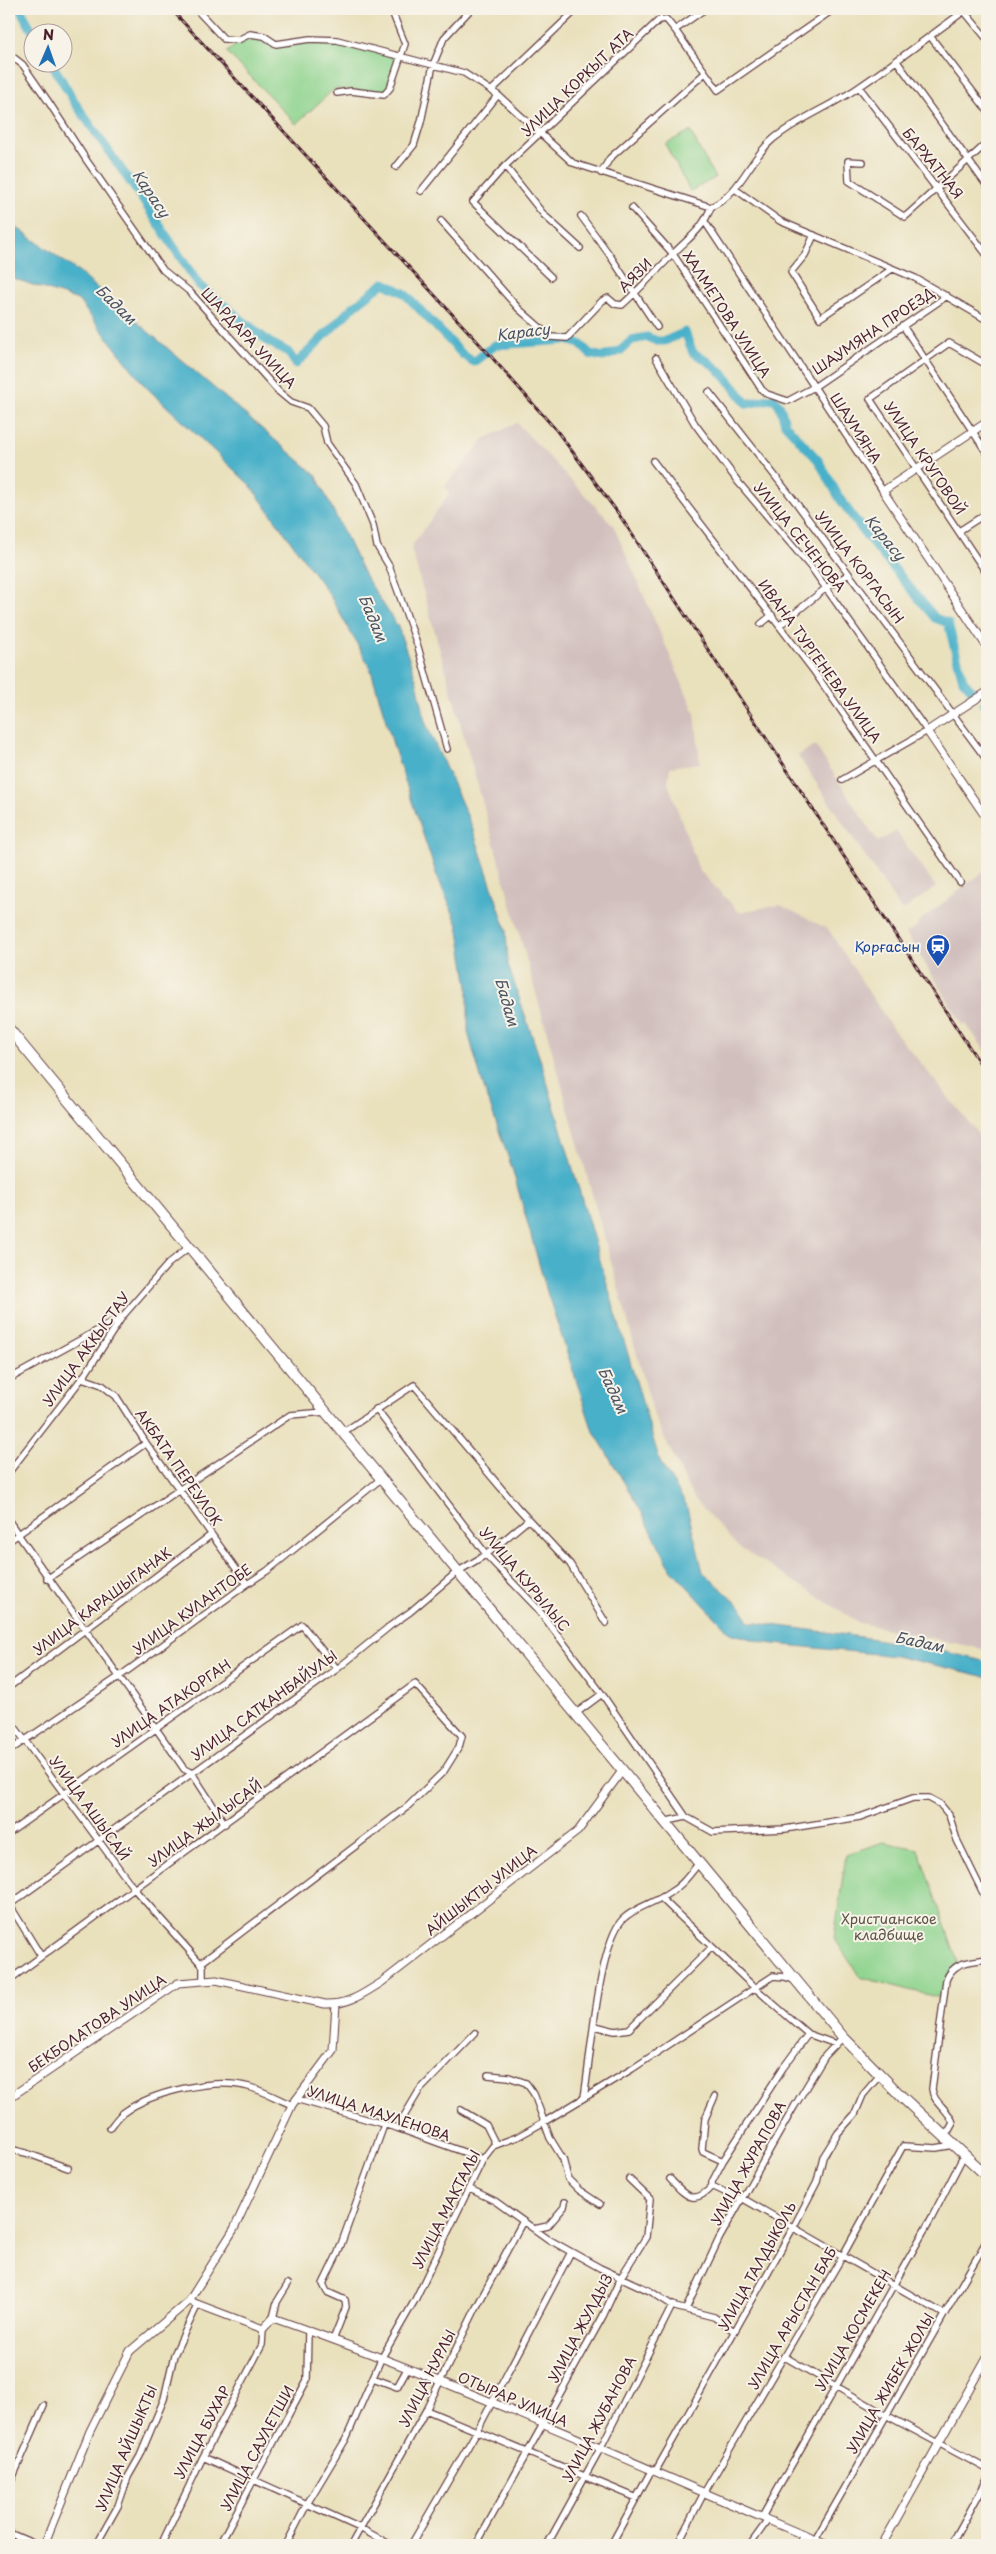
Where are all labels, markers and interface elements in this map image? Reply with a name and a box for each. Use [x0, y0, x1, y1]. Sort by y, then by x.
north arrow [22, 22, 72, 72]
street label: УЛИЦА КОРКЫТ АТА [516, 23, 638, 141]
text: N [43, 24, 54, 45]
street label: БАРХАТНАЯ [898, 123, 968, 203]
water label: Карасу [127, 164, 177, 223]
street label: ХАЛМЕТОВА УЛИЦА [678, 246, 776, 382]
street label: АЯЗИ [613, 253, 657, 297]
water label: Бадам [91, 279, 143, 329]
street label: ШАУМЯНА ПРОЕЗД [808, 282, 938, 380]
street label: ШАРДАРА УЛИЦА [197, 283, 302, 393]
water label: Карасу [495, 316, 552, 346]
street label: ШАУМЯНА [825, 389, 887, 468]
street label: УЛИЦА КРУГОВОЙ [879, 397, 971, 519]
street label: УЛИЦА СЕЧЕНОВА [749, 478, 851, 596]
street label: УЛИЦА КОРГАСЫН [811, 506, 909, 628]
water label: Карасу [860, 509, 913, 566]
street label: ИВАНА ТУРГЕНЕВА УЛИЦА [753, 575, 887, 747]
water label: Бадам [354, 591, 394, 645]
station icon: Қорғасын [925, 933, 951, 967]
place label: Қорғасын [855, 936, 920, 957]
water label: Бадам [490, 975, 526, 1029]
street label: УЛИЦА АККЫСТАУ [37, 1287, 135, 1411]
water label: Бадам [593, 1363, 635, 1417]
street label: АКБАТА ПЕРЕУЛОК [131, 1404, 227, 1530]
street label: УЛИЦА КУРЫЛЫС [475, 1522, 575, 1636]
street label: УЛИЦА КАРАШЫГАНАК [28, 1542, 176, 1660]
street label: УЛИЦА КУЛАНТОБЕ [128, 1558, 256, 1659]
water label: Бадам [893, 1625, 947, 1657]
street label: УЛИЦА САТКАНБАЙУЛЫ [187, 1645, 341, 1765]
street label: УЛИЦА АТАКОРГАН [107, 1654, 235, 1752]
street label: УЛИЦА АШЫСАЙ [45, 1751, 135, 1865]
street label: УЛИЦА ЖЫЛЫСАЙ [144, 1774, 266, 1872]
street label: АЙШЫКТЫ УЛИЦА [421, 1840, 541, 1940]
park label: Христианское кладбище [841, 1908, 937, 1945]
street label: БЕКБОЛАТОВА УЛИЦА [24, 1969, 170, 2077]
street label: УЛИЦА МАУЛЕНОВА [305, 2080, 453, 2146]
street label: УЛИЦА ЖУРАПОВА [705, 2097, 791, 2229]
street label: УЛИЦА МАКТАЛЫ [407, 2146, 485, 2272]
street label: УЛИЦА ТАЛДЫКОЛЬ [713, 2197, 801, 2334]
street label: УЛИЦА АРЫСТАН БАБ [743, 2243, 841, 2393]
street label: УЛИЦА КОСМЕКЕН [810, 2266, 896, 2394]
street label: УЛИЦА ЖУЛДЫЗ [543, 2270, 617, 2386]
street label: УЛИЦА ЖИБЕК ЖОЛЫ [841, 2309, 939, 2457]
street label: УЛИЦА НУРЛЫ [393, 2326, 461, 2430]
street label: УЛИЦА ЖУБАНОВА [557, 2352, 641, 2486]
street label: ОТЫРАР УЛИЦА [455, 2366, 572, 2432]
street label: УЛИЦА БУХАР [169, 2381, 236, 2482]
street label: УЛИЦА АЙШЫКТЫ [90, 2382, 162, 2514]
street label: УЛИЦА САУЛЕТШИ [215, 2382, 299, 2514]

